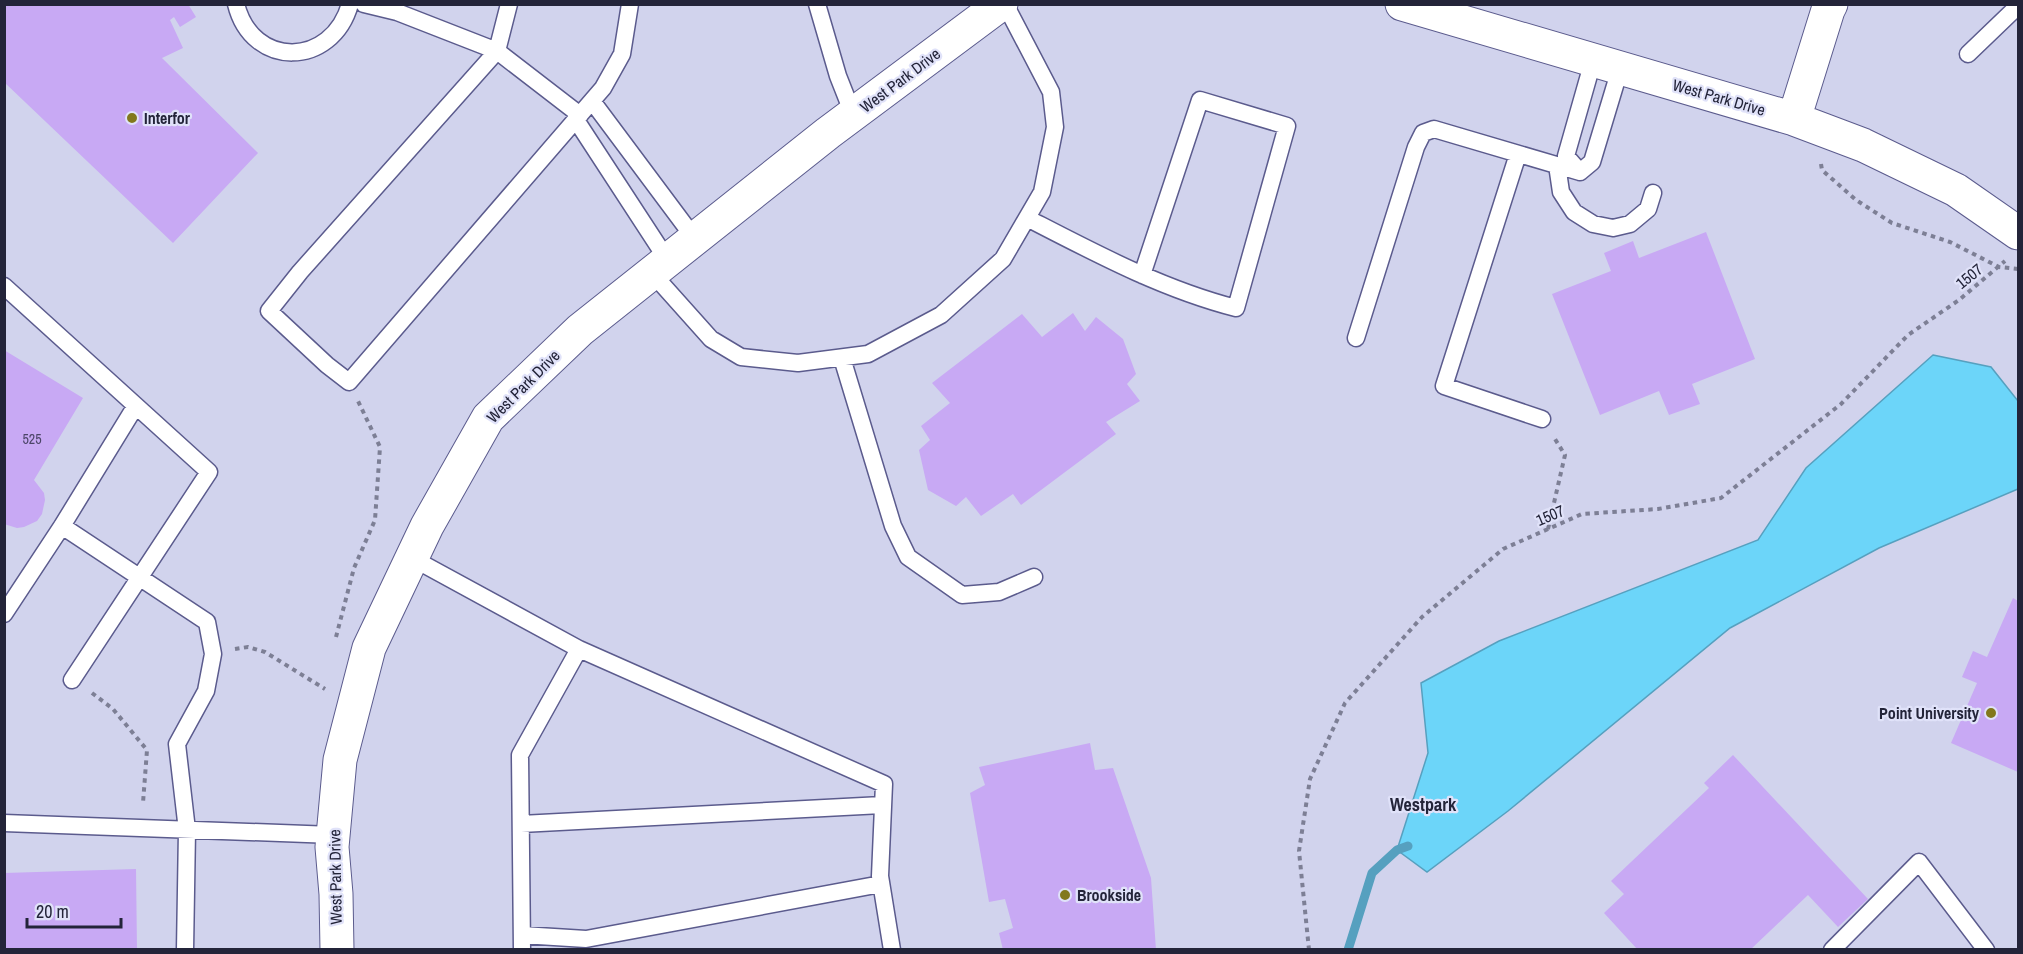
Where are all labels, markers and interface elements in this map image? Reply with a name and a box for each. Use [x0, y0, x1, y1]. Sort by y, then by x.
street label: West Park Drive [855, 43, 945, 117]
street label: West Park Drive [1670, 73, 1768, 121]
place label: Interfor [144, 107, 191, 129]
marker: Interfor [125, 111, 139, 125]
street label: 1507 [1951, 258, 1987, 294]
street label: West Park Drive [482, 345, 564, 427]
house number: 525 [22, 430, 42, 448]
street label: 1507 [1532, 499, 1568, 531]
place label: Point University [1879, 702, 1980, 724]
marker: Point University [1984, 706, 1998, 720]
district label: Westpark [1390, 792, 1457, 817]
street label: West Park Drive [323, 829, 347, 925]
place label: Brookside [1077, 884, 1141, 906]
marker: Brookside [1058, 888, 1072, 902]
scale bar [27, 891, 122, 929]
text: 20 m [36, 899, 69, 924]

